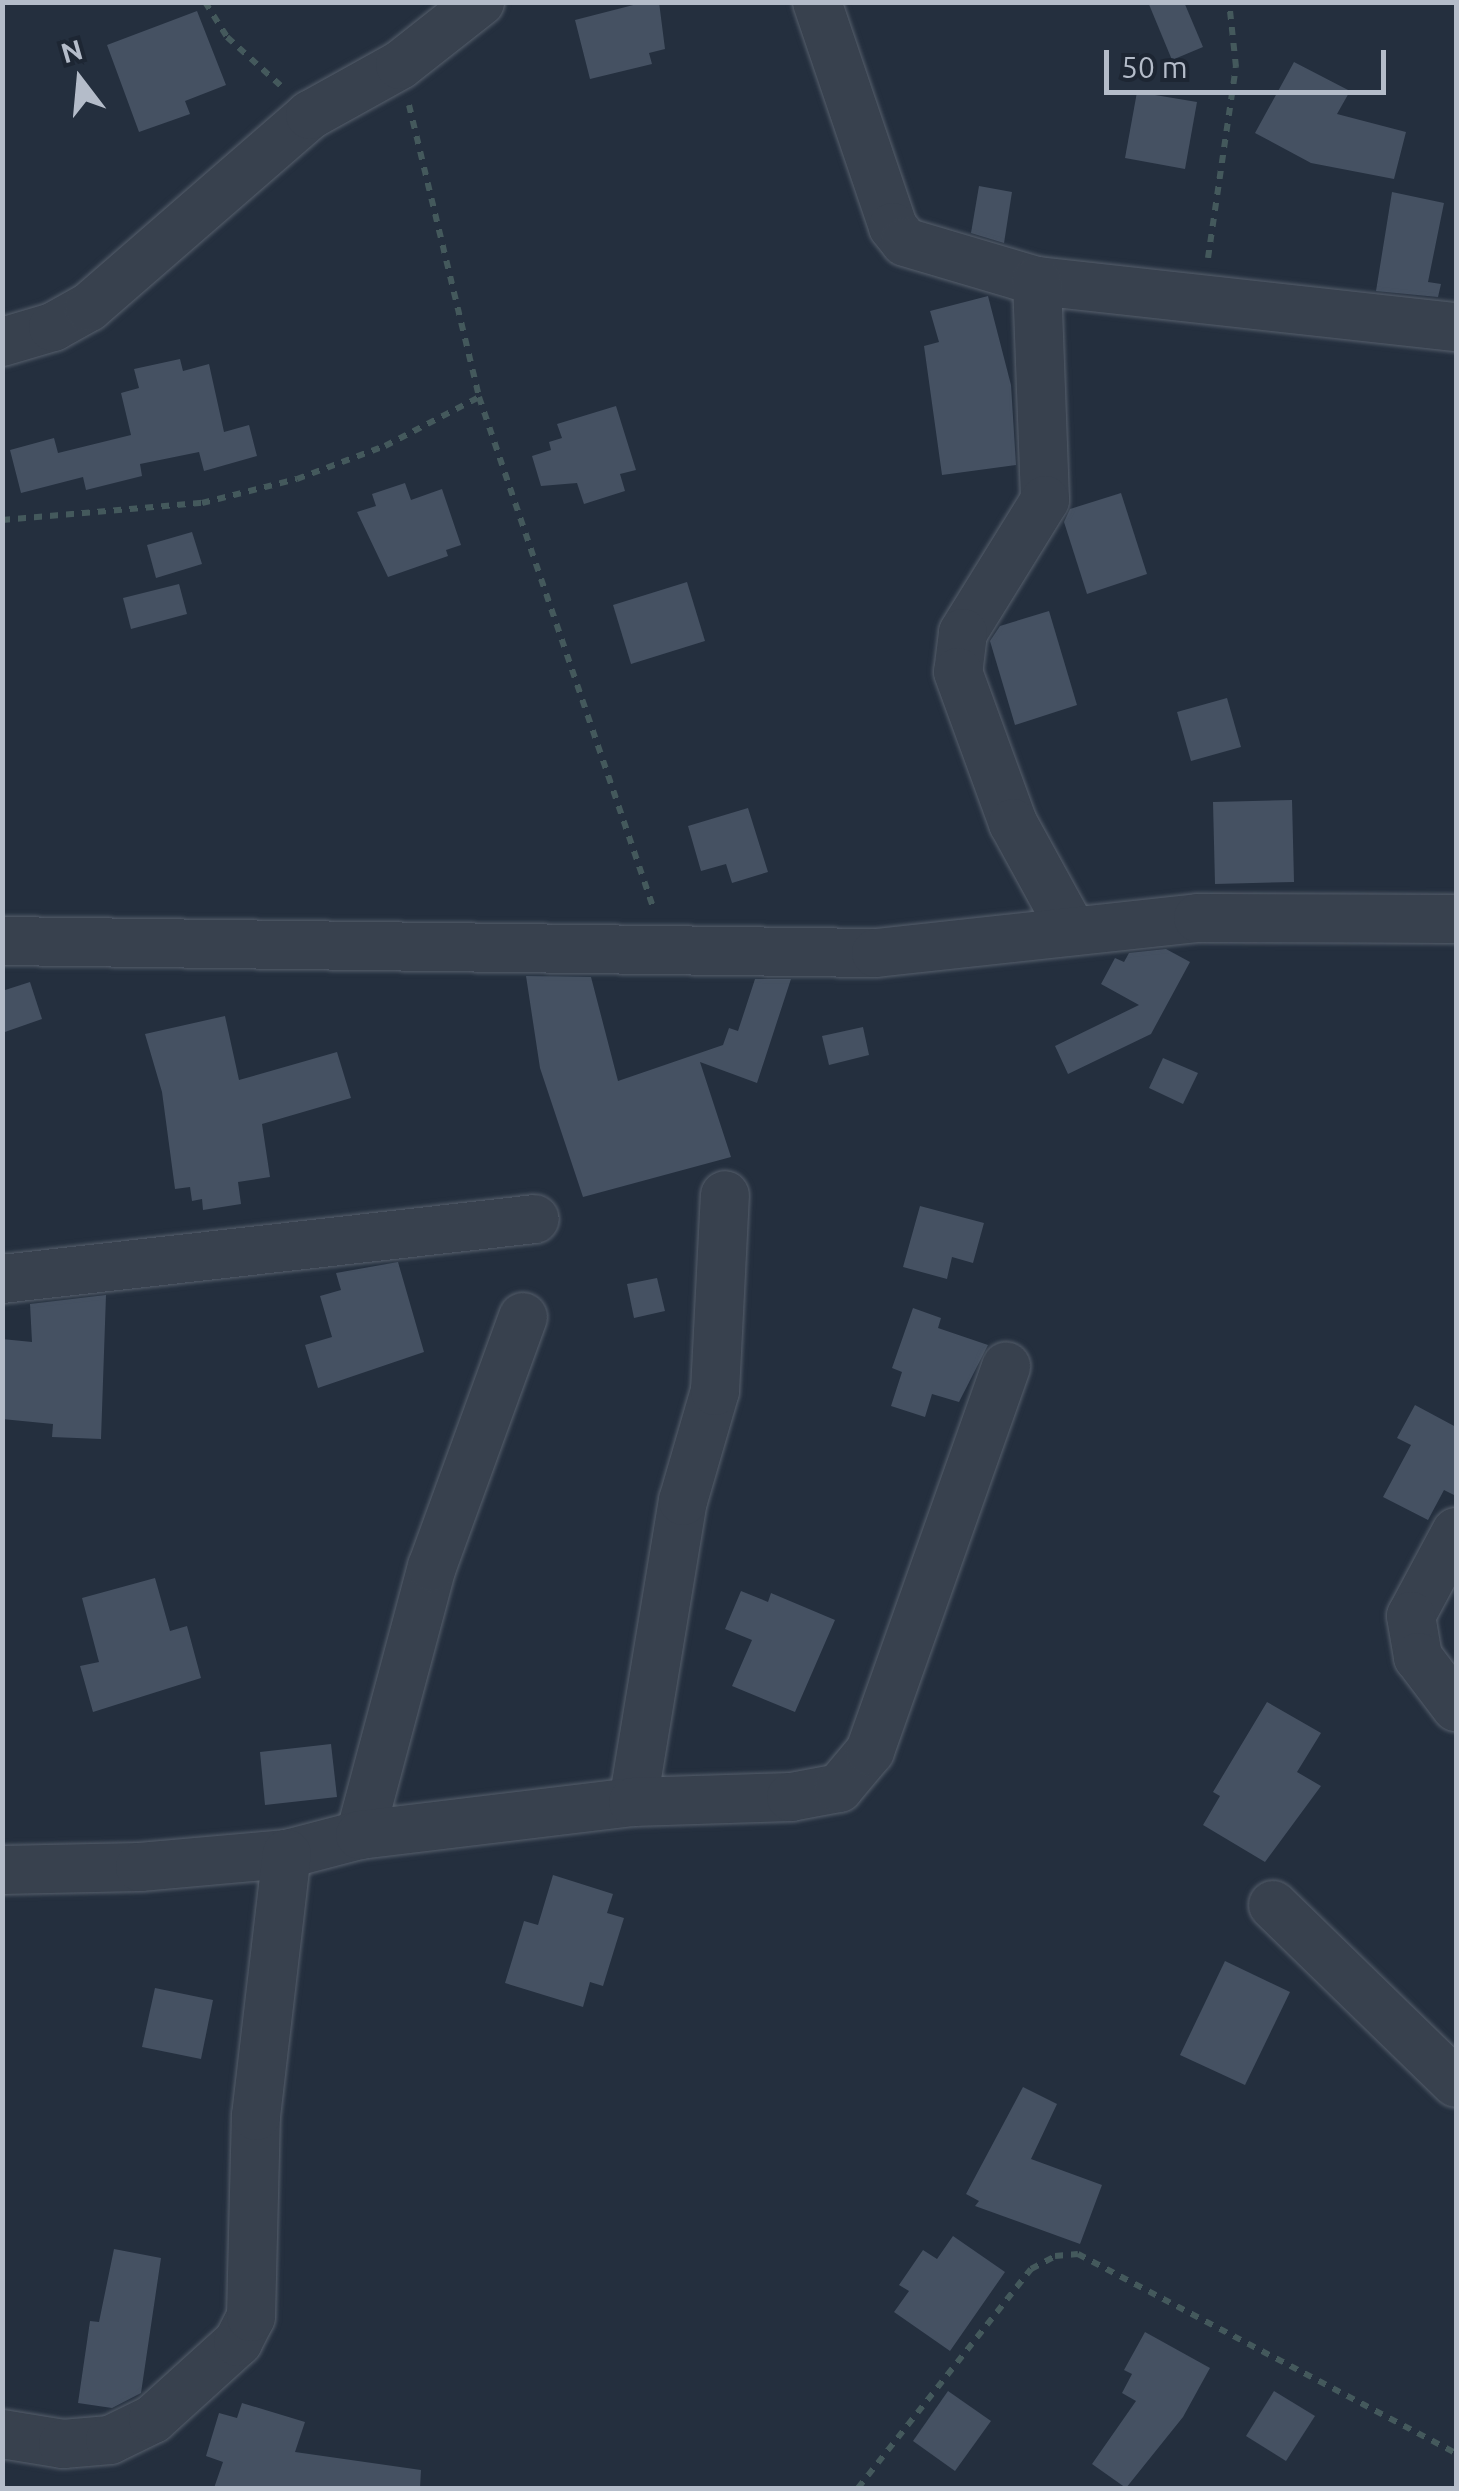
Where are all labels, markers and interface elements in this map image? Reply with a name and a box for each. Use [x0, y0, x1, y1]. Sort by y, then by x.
north arrow [30, 30, 130, 130]
scale bar [1109, 30, 1392, 92]
text: N [57, 33, 86, 68]
text: 50 m [1121, 50, 1188, 84]

